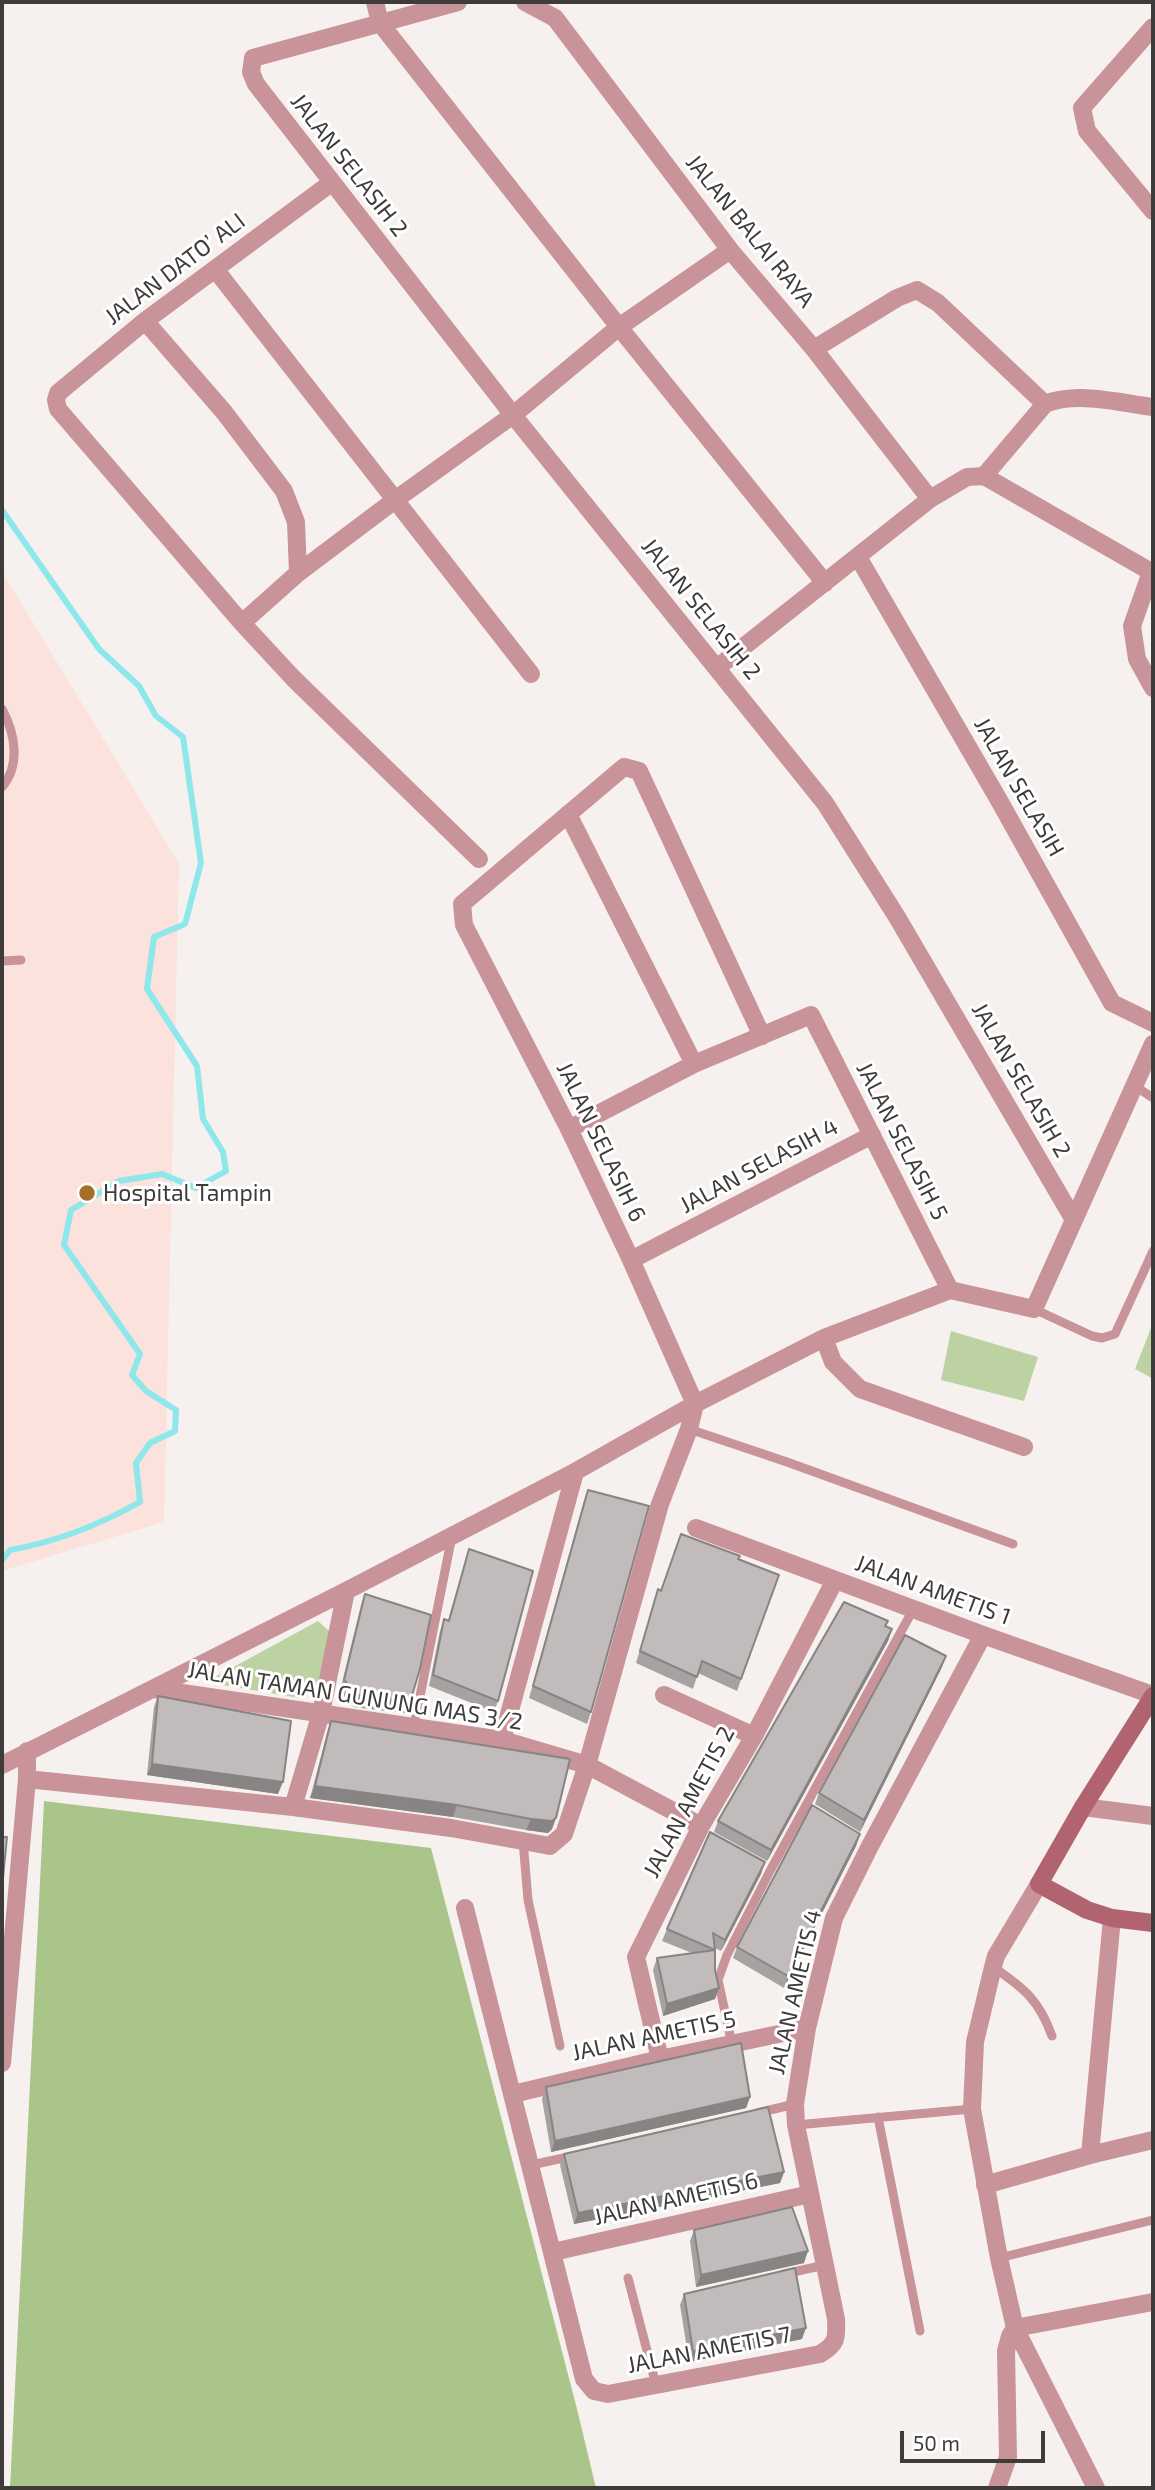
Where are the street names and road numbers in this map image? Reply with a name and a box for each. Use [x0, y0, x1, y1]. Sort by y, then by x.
street label: JALAN SELASIH 2 [285, 88, 413, 242]
street label: JALAN BALAI RAYA [680, 149, 820, 313]
street label: JALAN DATO’ ALI [99, 207, 251, 331]
street label: JALAN SELASIH 2 [636, 533, 766, 685]
street label: JALAN SELASIH [968, 713, 1070, 861]
street label: JALAN SELASIH 2 [966, 998, 1076, 1162]
street label: JALAN SELASIH 6 [550, 1058, 652, 1226]
street label: JALAN SELASIH 5 [850, 1058, 954, 1224]
street label: JALAN SELASIH 4 [675, 1113, 843, 1219]
street label: JALAN AMETIS 1 [851, 1549, 1015, 1631]
street label: JALAN TAMAN GUNUNG MAS 3/2 [185, 1656, 525, 1736]
street label: JALAN AMETIS 2 [638, 1722, 740, 1882]
street label: JALAN AMETIS 4 [763, 1907, 827, 2077]
street label: JALAN AMETIS 5 [570, 2005, 738, 2067]
street label: JALAN AMETIS 6 [591, 2167, 761, 2231]
street label: JALAN AMETIS 7 [625, 2321, 793, 2379]

